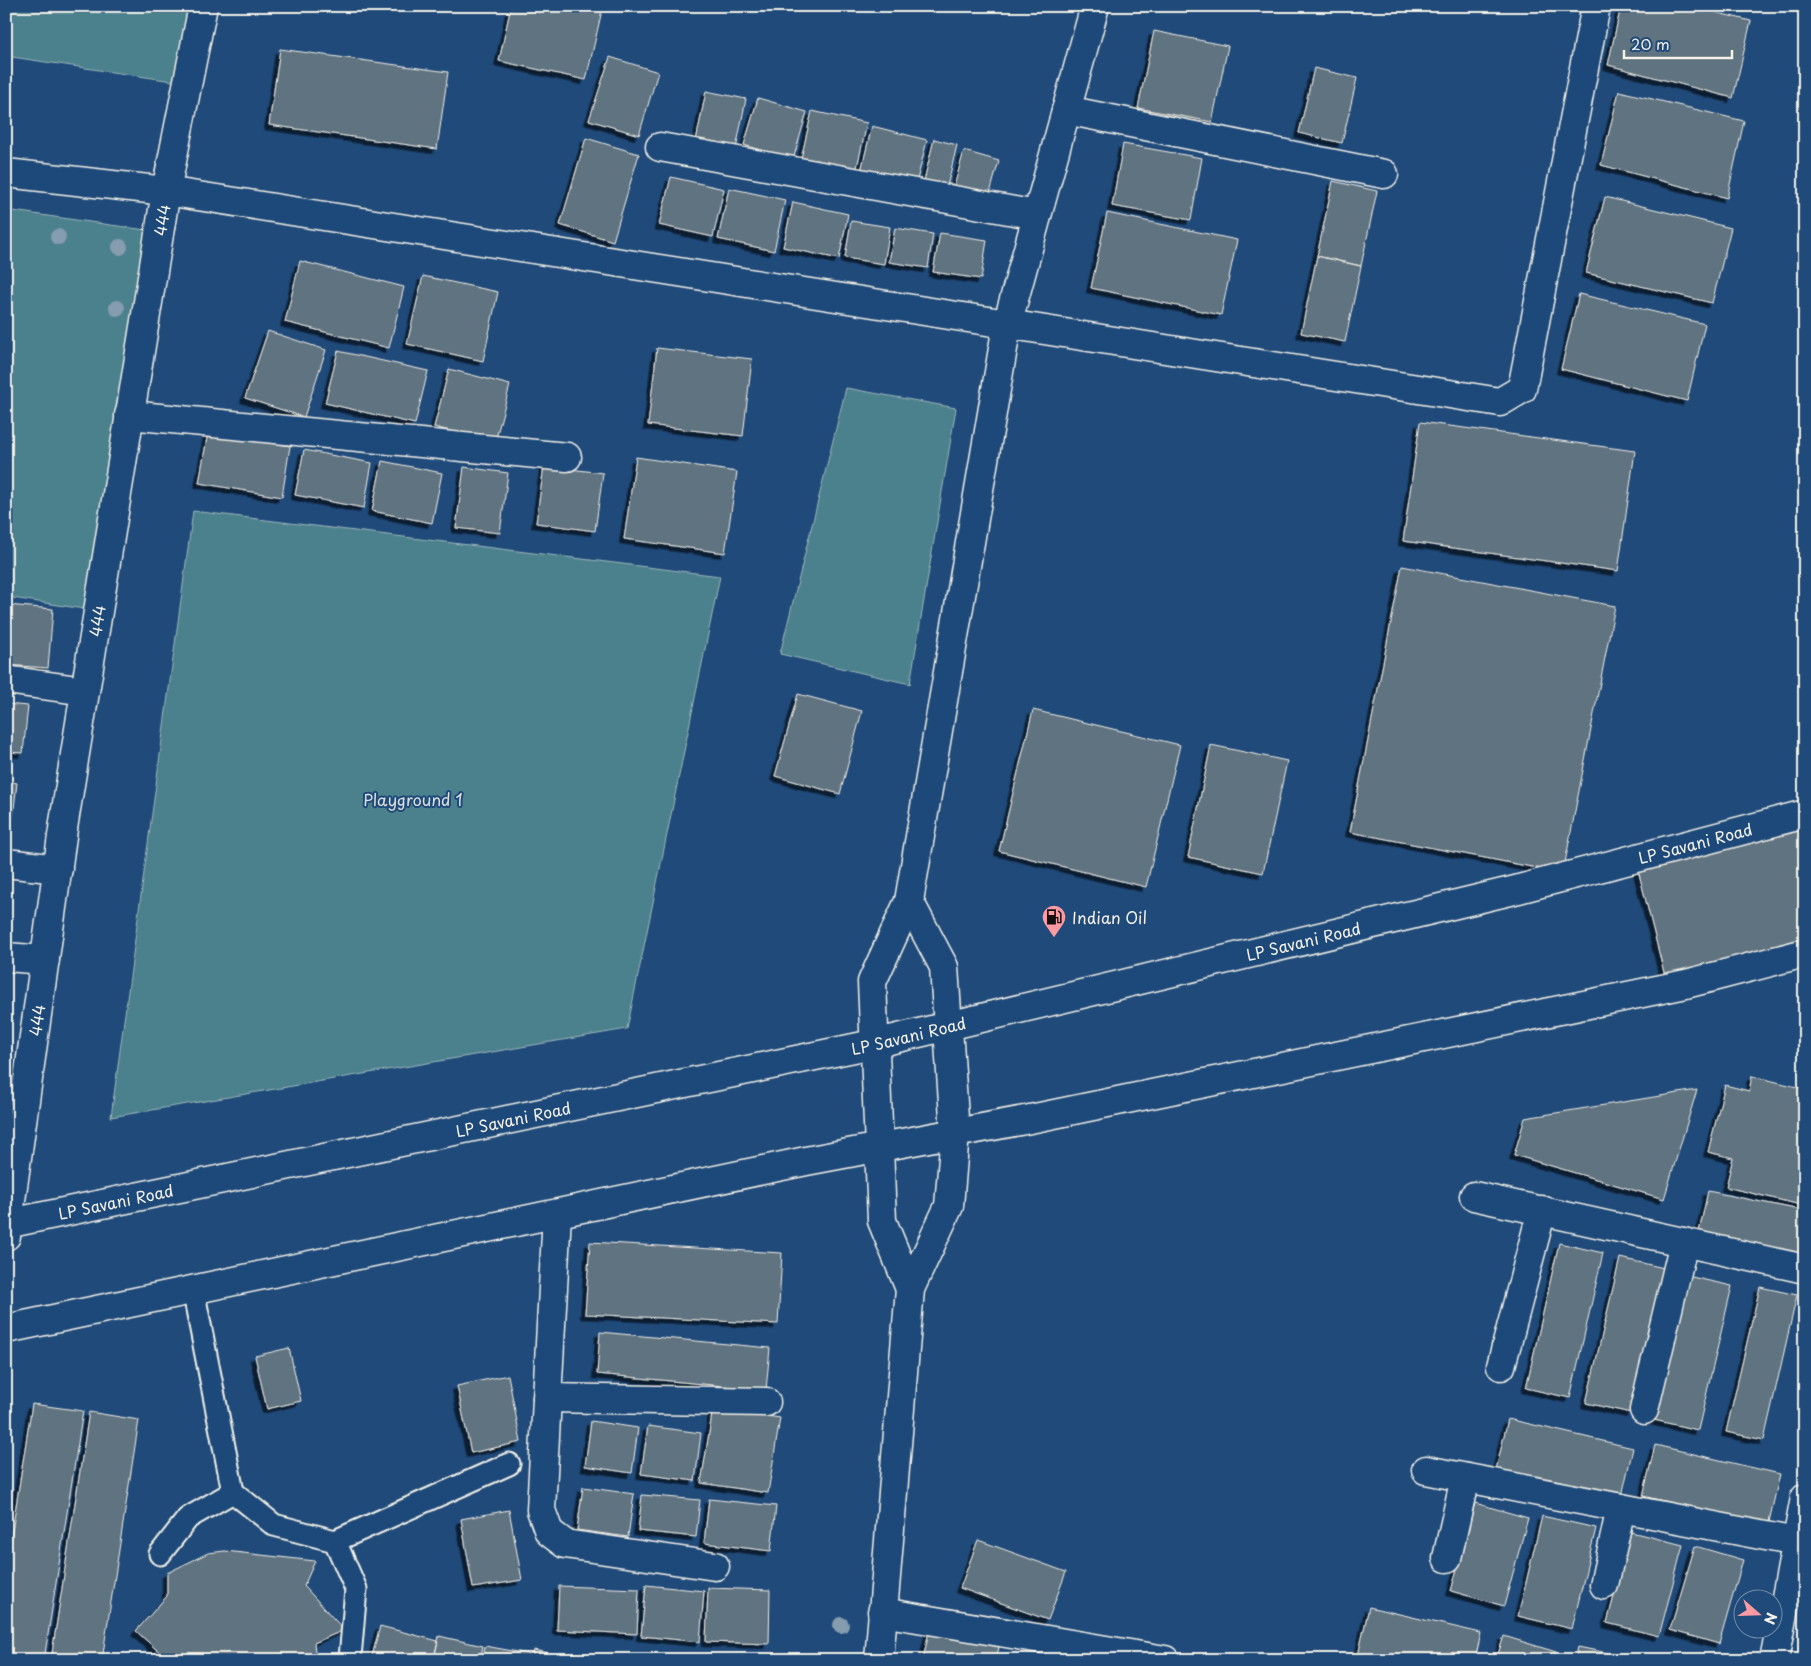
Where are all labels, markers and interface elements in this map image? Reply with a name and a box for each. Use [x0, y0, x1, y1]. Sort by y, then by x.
scale bar [1624, 28, 1731, 60]
text: 20 m [1631, 32, 1670, 55]
street label: 444 [147, 202, 176, 237]
street label: 444 [82, 603, 111, 638]
park label: Playground 1 [363, 787, 463, 811]
street label: LP Savani Road [1636, 816, 1755, 869]
fuel station icon: Indian Oil [1041, 904, 1067, 938]
place label: Indian Oil [1072, 905, 1147, 929]
street label: LP Savani Road [1244, 915, 1363, 966]
street label: 444 [22, 1003, 50, 1038]
street label: LP Savani Road [849, 1010, 968, 1060]
street label: LP Savani Road [453, 1095, 573, 1142]
street label: LP Savani Road [56, 1178, 175, 1225]
north arrow [1734, 1588, 1784, 1638]
text: N [1759, 1610, 1782, 1627]

